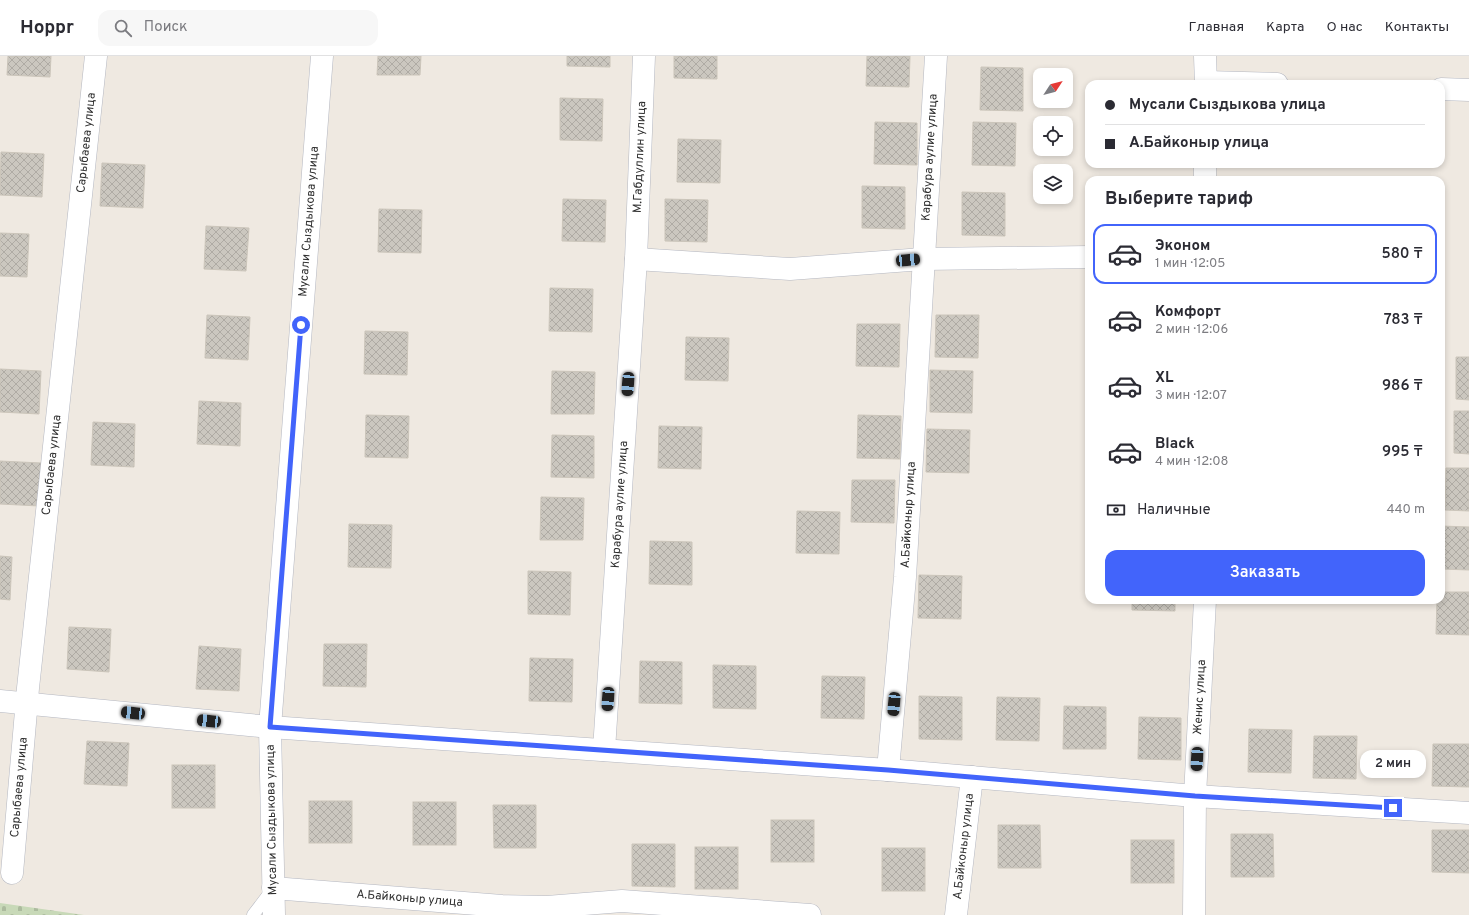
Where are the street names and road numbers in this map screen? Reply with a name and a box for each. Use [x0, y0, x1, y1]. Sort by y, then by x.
street label: Сарыбаева улица [73, 92, 100, 194]
street label: Карабура аулие улица [918, 93, 942, 222]
street label: М.Габдуллин улица [630, 101, 650, 213]
street label: Мусали Сыздыкова улица [295, 146, 323, 297]
street label: Сарыбаева улица [39, 414, 65, 516]
street label: Карабура аулие улица [608, 440, 632, 569]
street label: А.Байконыр улица [898, 461, 920, 569]
street label: Женис улица [1190, 659, 1210, 735]
street label: Сарыбаева улица [7, 736, 32, 838]
street label: Мусали Сыздыкова улица [263, 744, 281, 896]
street label: А.Байконыр улица [950, 793, 978, 900]
street label: А.Байконыр улица [356, 887, 463, 911]

